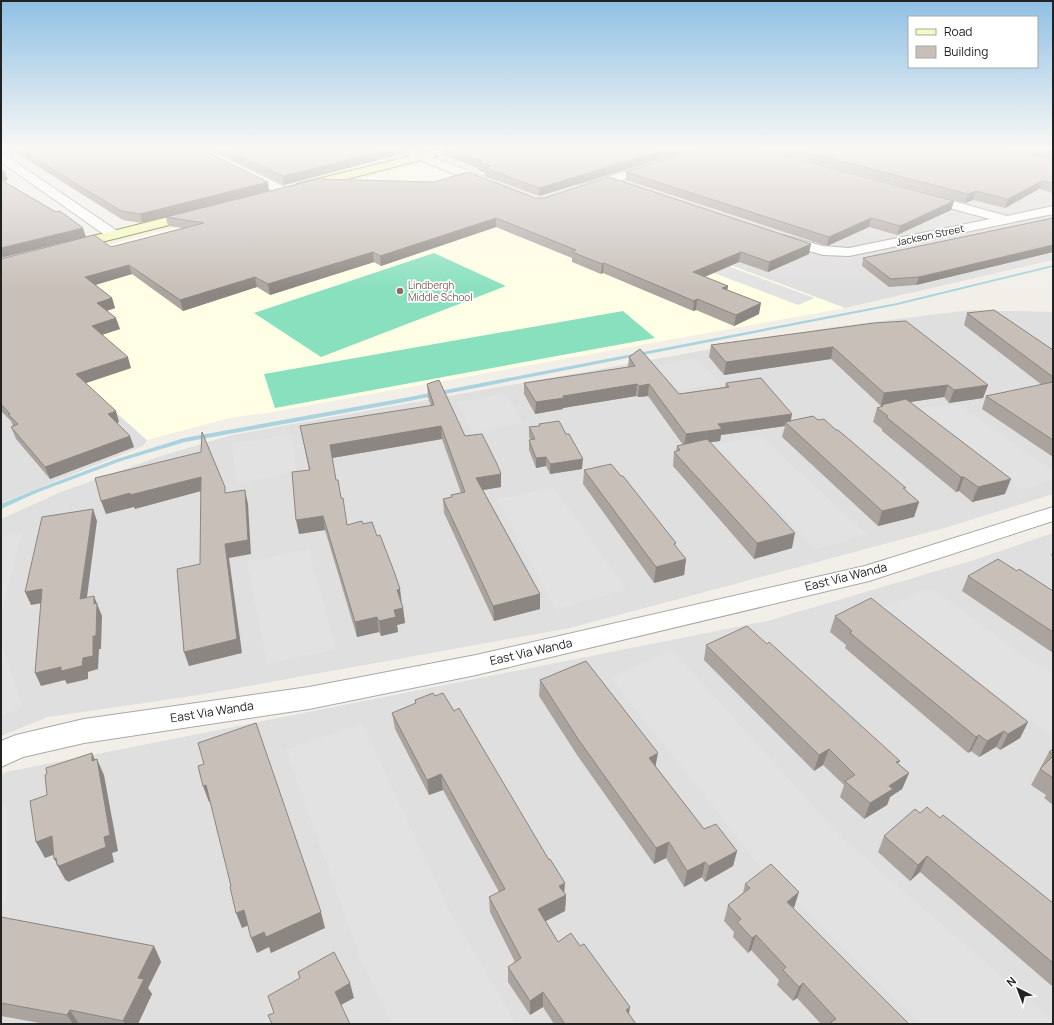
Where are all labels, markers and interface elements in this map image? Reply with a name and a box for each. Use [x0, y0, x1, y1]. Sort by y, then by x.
legend [908, 16, 1038, 68]
text: Road [944, 23, 972, 40]
text: Building [944, 43, 988, 60]
street label: Jackson Street [895, 221, 965, 249]
place label: Lindbergh Middle School [408, 278, 473, 304]
marker: Lindbergh Middle School [395, 286, 405, 296]
street label: East Via Wanda [803, 558, 889, 595]
street label: East Via Wanda [488, 634, 574, 669]
street label: East Via Wanda [169, 697, 255, 726]
north arrow [998, 969, 1038, 1009]
text: N [1003, 973, 1019, 989]

